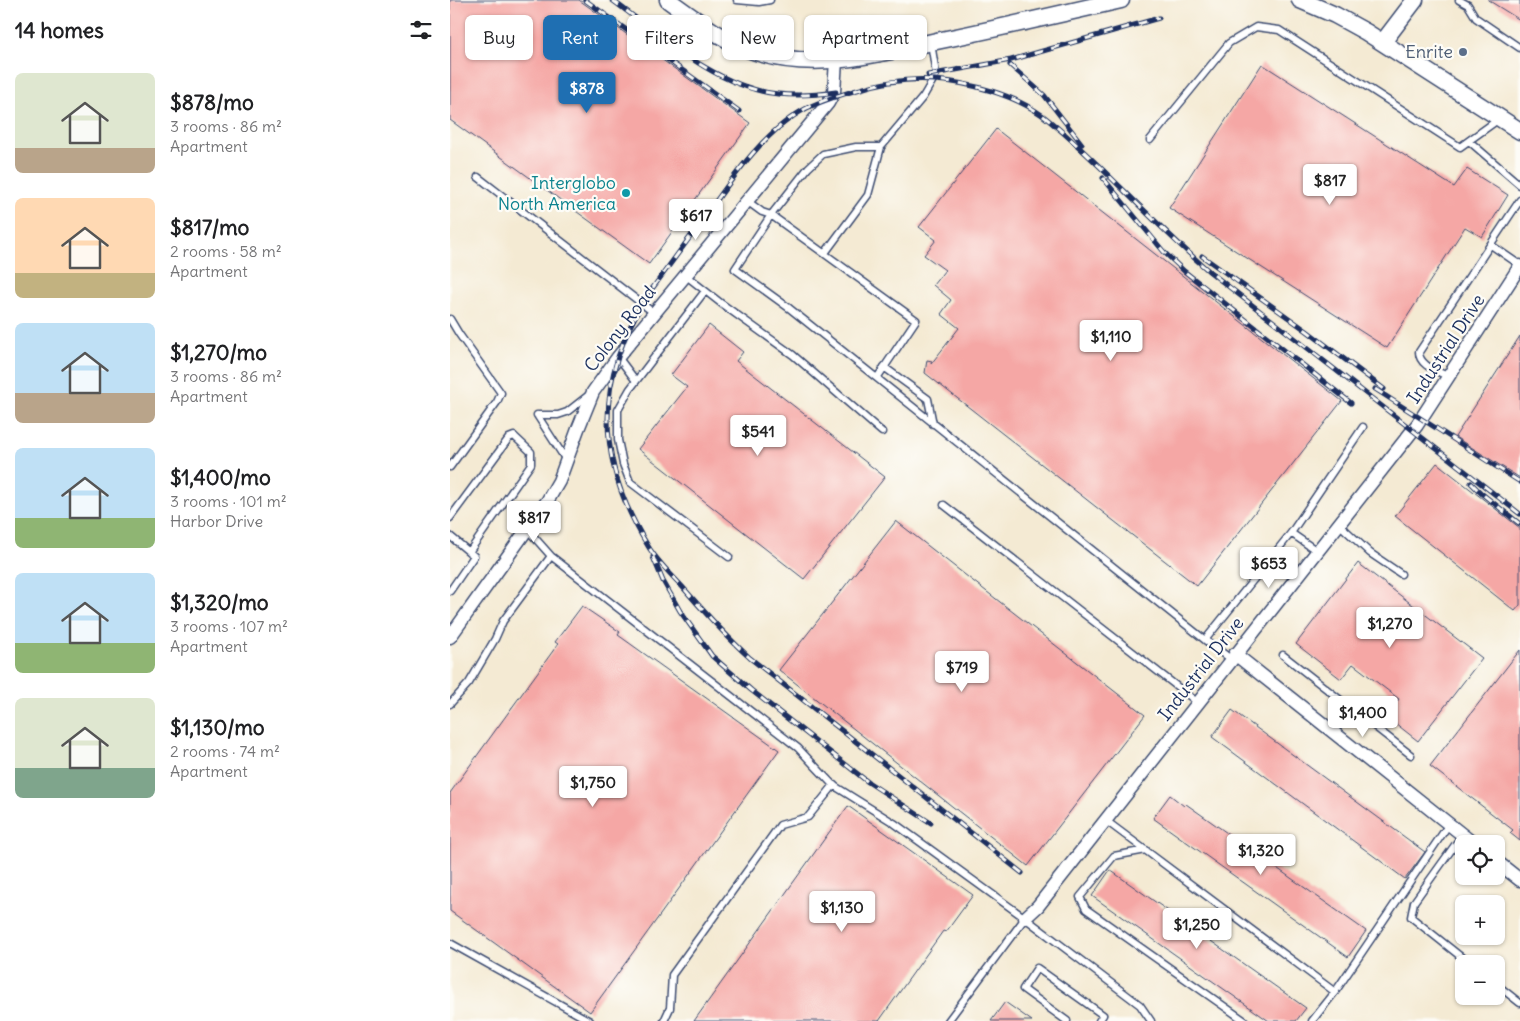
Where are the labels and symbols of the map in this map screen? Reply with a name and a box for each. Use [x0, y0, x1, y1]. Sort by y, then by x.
place label: Enrite [1405, 40, 1453, 63]
marker: Enrite [1457, 46, 1469, 58]
pin: $878 [557, 72, 617, 114]
pin: $817 [1300, 164, 1360, 206]
place label: Interglobo North America [498, 171, 616, 215]
marker: Interglobo North America [620, 187, 632, 199]
pin: $617 [666, 198, 726, 241]
street label: Colony Road [579, 281, 661, 376]
street label: Industrial Drive [1402, 290, 1490, 408]
pin: $1,110 [1070, 320, 1152, 362]
pin: $541 [728, 414, 788, 457]
pin: $817 [504, 500, 564, 543]
pin: $653 [1239, 546, 1299, 589]
pin: $1,270 [1349, 606, 1431, 649]
street label: Industrial Drive [1153, 612, 1248, 725]
pin: $719 [932, 650, 992, 693]
pin: $1,400 [1322, 696, 1404, 738]
pin: $1,750 [552, 766, 634, 808]
pin: $1,320 [1220, 834, 1302, 876]
pin: $1,130 [801, 890, 883, 933]
pin: $1,250 [1156, 908, 1238, 950]

